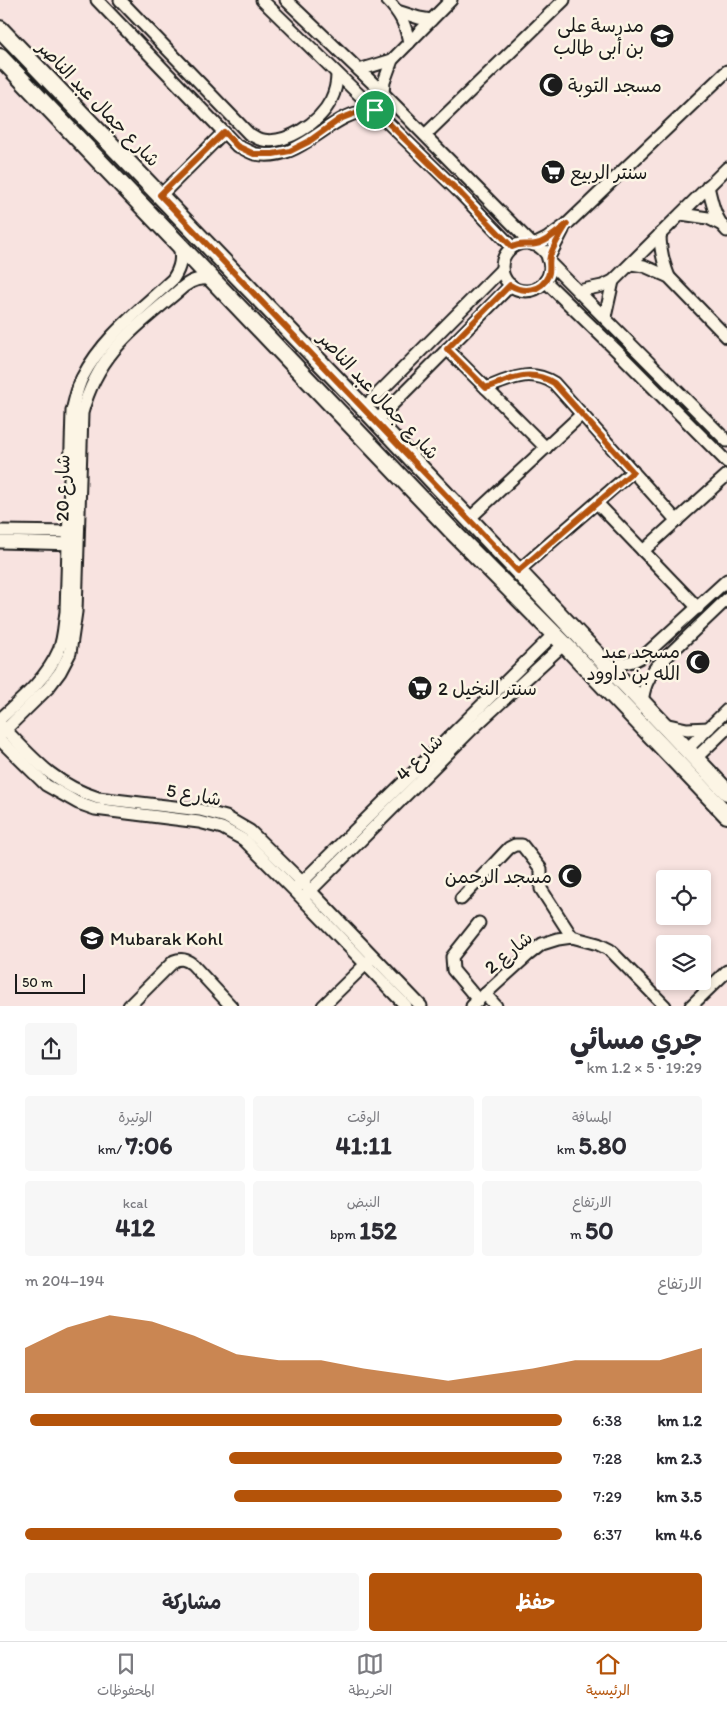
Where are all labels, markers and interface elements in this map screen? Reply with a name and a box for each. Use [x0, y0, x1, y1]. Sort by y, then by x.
place label: مدرسة على بن أبى طالب [553, 14, 644, 60]
school or university icon: مدرسة على بن أبى طالب [649, 23, 675, 49]
street label: شارع جمال عبد الناصر [30, 34, 165, 173]
mosque icon: مسجد التوبة [538, 72, 564, 98]
place label: مسجد التوبة [568, 74, 662, 98]
pin [354, 89, 396, 131]
icon: arrive [361, 96, 389, 124]
supermarket icon: سنتر الربيع [540, 159, 566, 185]
place label: سنتر الربيع [570, 161, 647, 186]
street label: شارع جمال عبد الناصر [311, 325, 444, 465]
street label: شارع 20 [50, 454, 77, 522]
place label: مسجد عبد الله بن داوود [587, 640, 680, 685]
mosque icon: مسجد عبد الله بن داوود [685, 649, 711, 675]
supermarket icon: سنتر النخيل 2 [407, 675, 433, 701]
place label: سنتر النخيل 2 [438, 677, 537, 700]
street label: شارع 4 [391, 729, 449, 787]
street label: شارع 5 [164, 778, 223, 813]
mosque icon: مسجد الرحمن [557, 863, 583, 889]
place label: مسجد الرحمن [445, 865, 552, 888]
map controls [656, 870, 711, 990]
button: locate [656, 870, 711, 925]
school or university icon: Mubarak Kohl [79, 925, 105, 951]
street label: شارع 2 [480, 926, 538, 980]
place label: Mubarak Kohl [110, 927, 224, 950]
button: layers [656, 935, 711, 990]
scale bar [15, 971, 85, 994]
text: 50 m [22, 974, 53, 991]
text: جري مسائي [570, 1022, 702, 1056]
button: share [25, 1023, 77, 1075]
text: 19:29 · 5 × 1.2 km [586, 1058, 702, 1077]
text: الوتيرة [118, 1109, 152, 1126]
text: الوقت [347, 1109, 380, 1126]
text: المسافة [572, 1109, 612, 1126]
text: 7:06 [125, 1130, 173, 1160]
text: 41:11 [336, 1130, 391, 1160]
text: 5.80 [578, 1130, 627, 1160]
text: /km [98, 1141, 125, 1158]
text: km [557, 1141, 578, 1158]
text: النبض [347, 1194, 380, 1211]
text: الارتفاع [572, 1194, 611, 1211]
text: kcal [123, 1195, 148, 1212]
text: 412 [115, 1212, 155, 1242]
text: 152 [359, 1215, 397, 1245]
text: 50 [585, 1215, 614, 1245]
text: bpm [330, 1226, 359, 1243]
text: m [570, 1226, 585, 1243]
text: 194–204 m [25, 1271, 104, 1290]
text: الارتفاع [657, 1274, 702, 1293]
text: 6:38 [592, 1411, 622, 1430]
text: 1.2 km [657, 1411, 702, 1430]
text: 7:28 [593, 1449, 622, 1468]
text: 2.3 km [656, 1449, 702, 1468]
text: 7:29 [593, 1487, 622, 1506]
text: 3.5 km [656, 1487, 702, 1506]
text: 6:37 [593, 1525, 622, 1544]
text: 4.6 km [655, 1525, 702, 1544]
button: مشاركة [25, 1573, 359, 1631]
button: حفظ [369, 1573, 702, 1631]
tab: المحفوظات [97, 1650, 155, 1703]
tab: الخريطة [349, 1650, 392, 1703]
tab: الرئيسية [586, 1650, 630, 1703]

